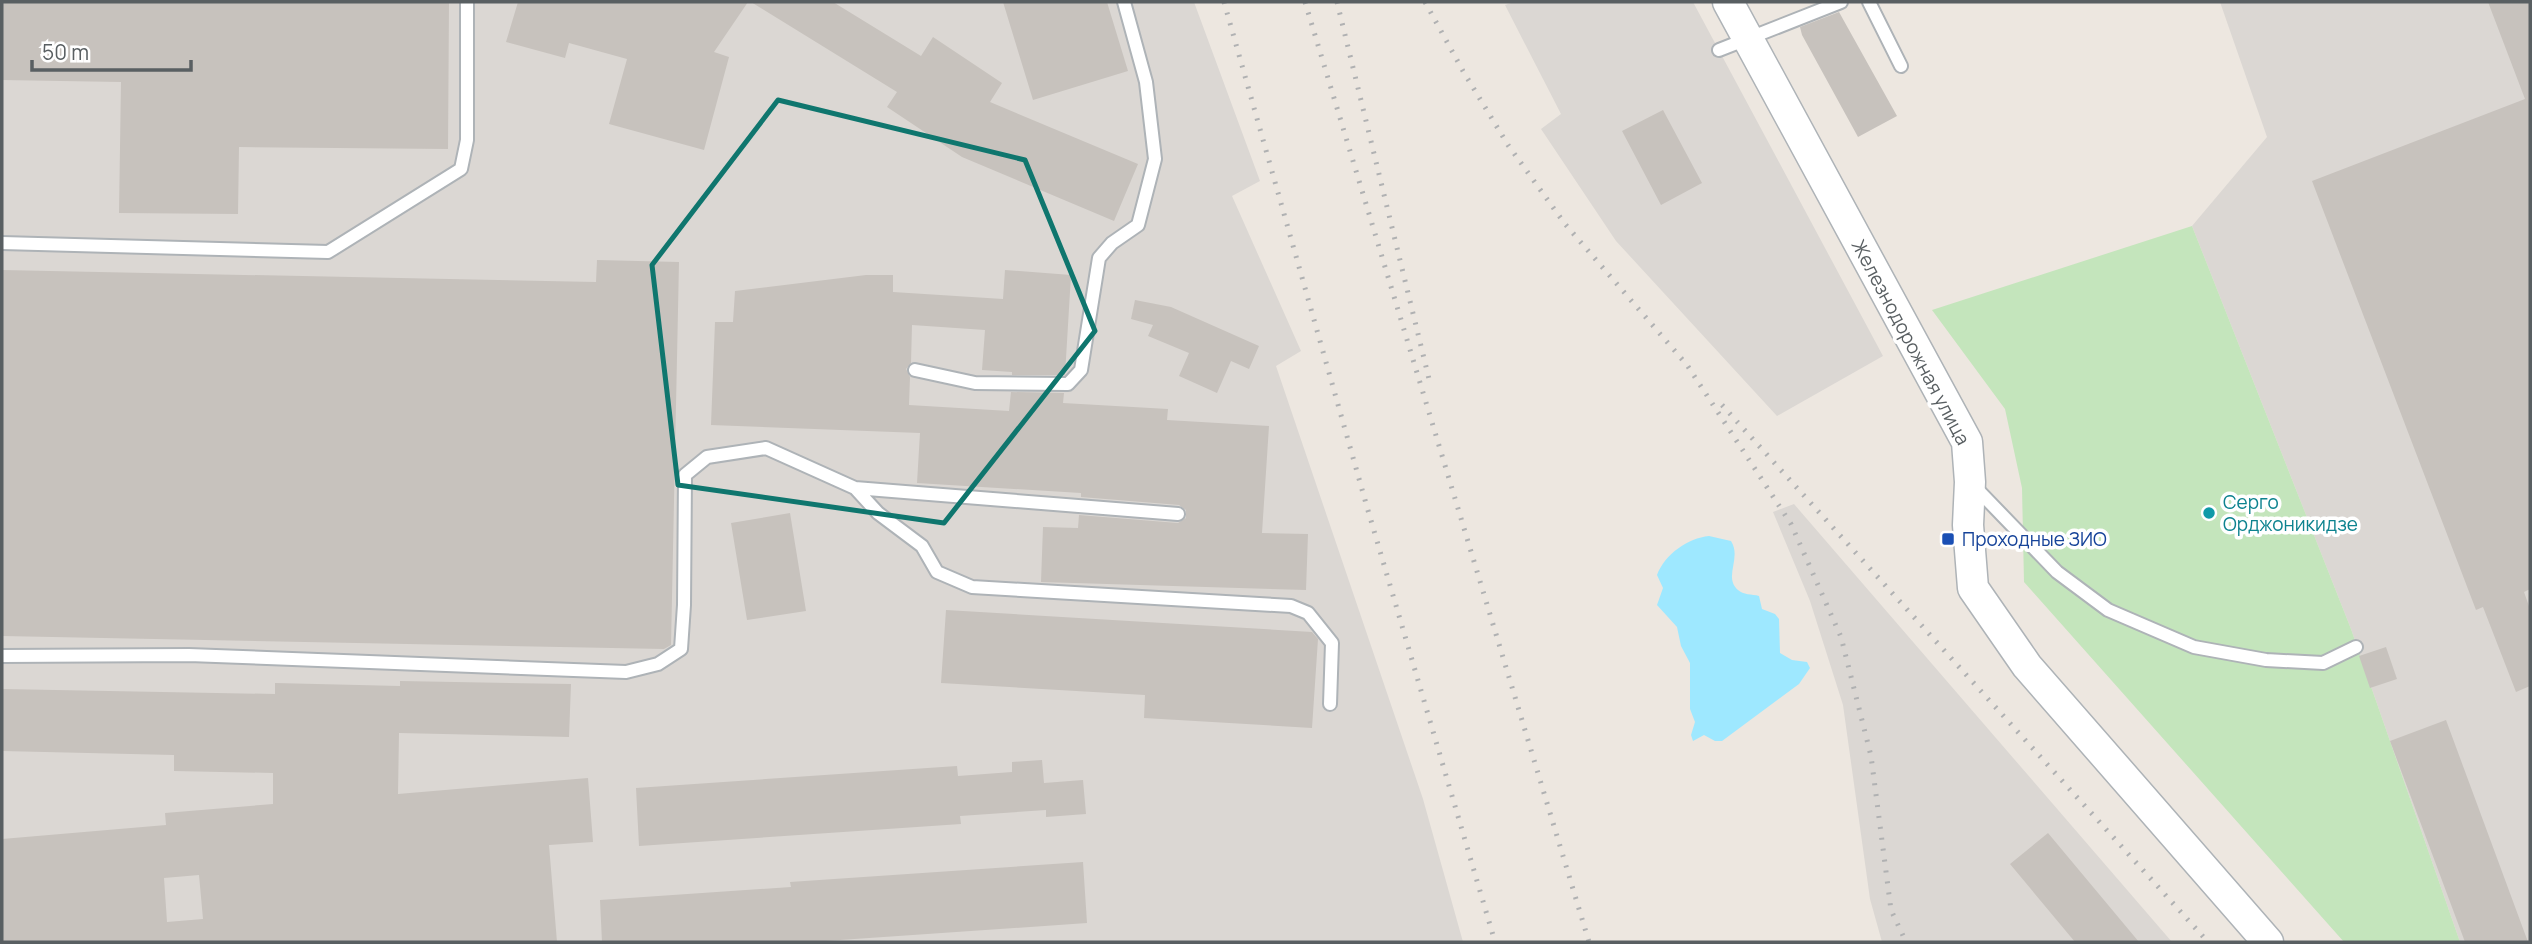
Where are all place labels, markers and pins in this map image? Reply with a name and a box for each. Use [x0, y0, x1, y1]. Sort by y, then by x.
place label: Серго Орджоникидзе [2223, 489, 2358, 537]
marker: Серго Орджоникидзе [2201, 505, 2217, 521]
place label: Проходные ЗИО [1962, 526, 2107, 552]
marker: Проходные ЗИО [1940, 531, 1956, 547]

